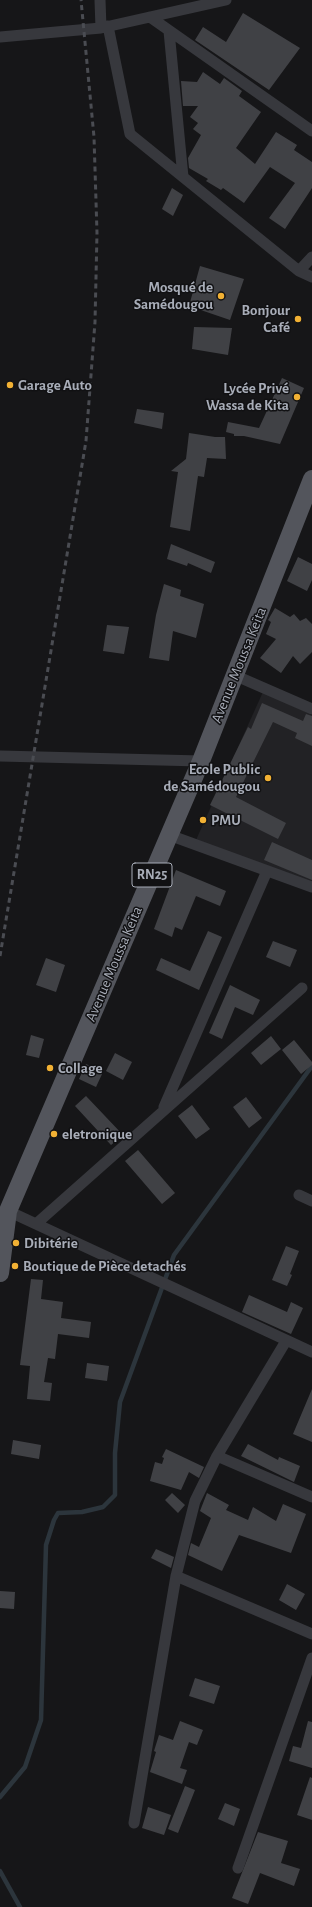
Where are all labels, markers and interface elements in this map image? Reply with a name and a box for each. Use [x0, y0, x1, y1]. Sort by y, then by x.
place label: Mosqué de Samédougou [134, 278, 213, 313]
marker: Mosqué de Samédougou [216, 291, 226, 301]
place label: Bonjour Café [242, 301, 290, 336]
marker: Bonjour Café [293, 314, 303, 324]
place label: Garage Auto [18, 376, 92, 394]
place label: Lycée Privé Wassa de Kita [206, 379, 289, 414]
marker: Garage Auto [5, 380, 15, 390]
marker: Lycée Privé Wassa de Kita [292, 392, 302, 402]
street label: Avenue Moussa Keïta [208, 604, 270, 726]
place label: Ecole Public de Samédougou [163, 760, 260, 795]
marker: Ecole Public de Samédougou [263, 773, 273, 783]
place label: PMU [211, 811, 241, 829]
marker: PMU [198, 815, 208, 825]
road number: RN25 [132, 863, 172, 887]
street label: Avenue Moussa Keïta [82, 904, 146, 1024]
place label: Collage [58, 1059, 103, 1077]
marker: Collage [45, 1063, 55, 1073]
place label: eletronique [62, 1125, 132, 1143]
marker: eletronique [49, 1129, 59, 1139]
place label: Dibitérie [24, 1234, 78, 1252]
marker: Dibitérie [11, 1238, 21, 1248]
place label: Boutique de Pièce detachés [23, 1257, 186, 1275]
marker: Boutique de Pièce detachés [10, 1261, 20, 1271]

